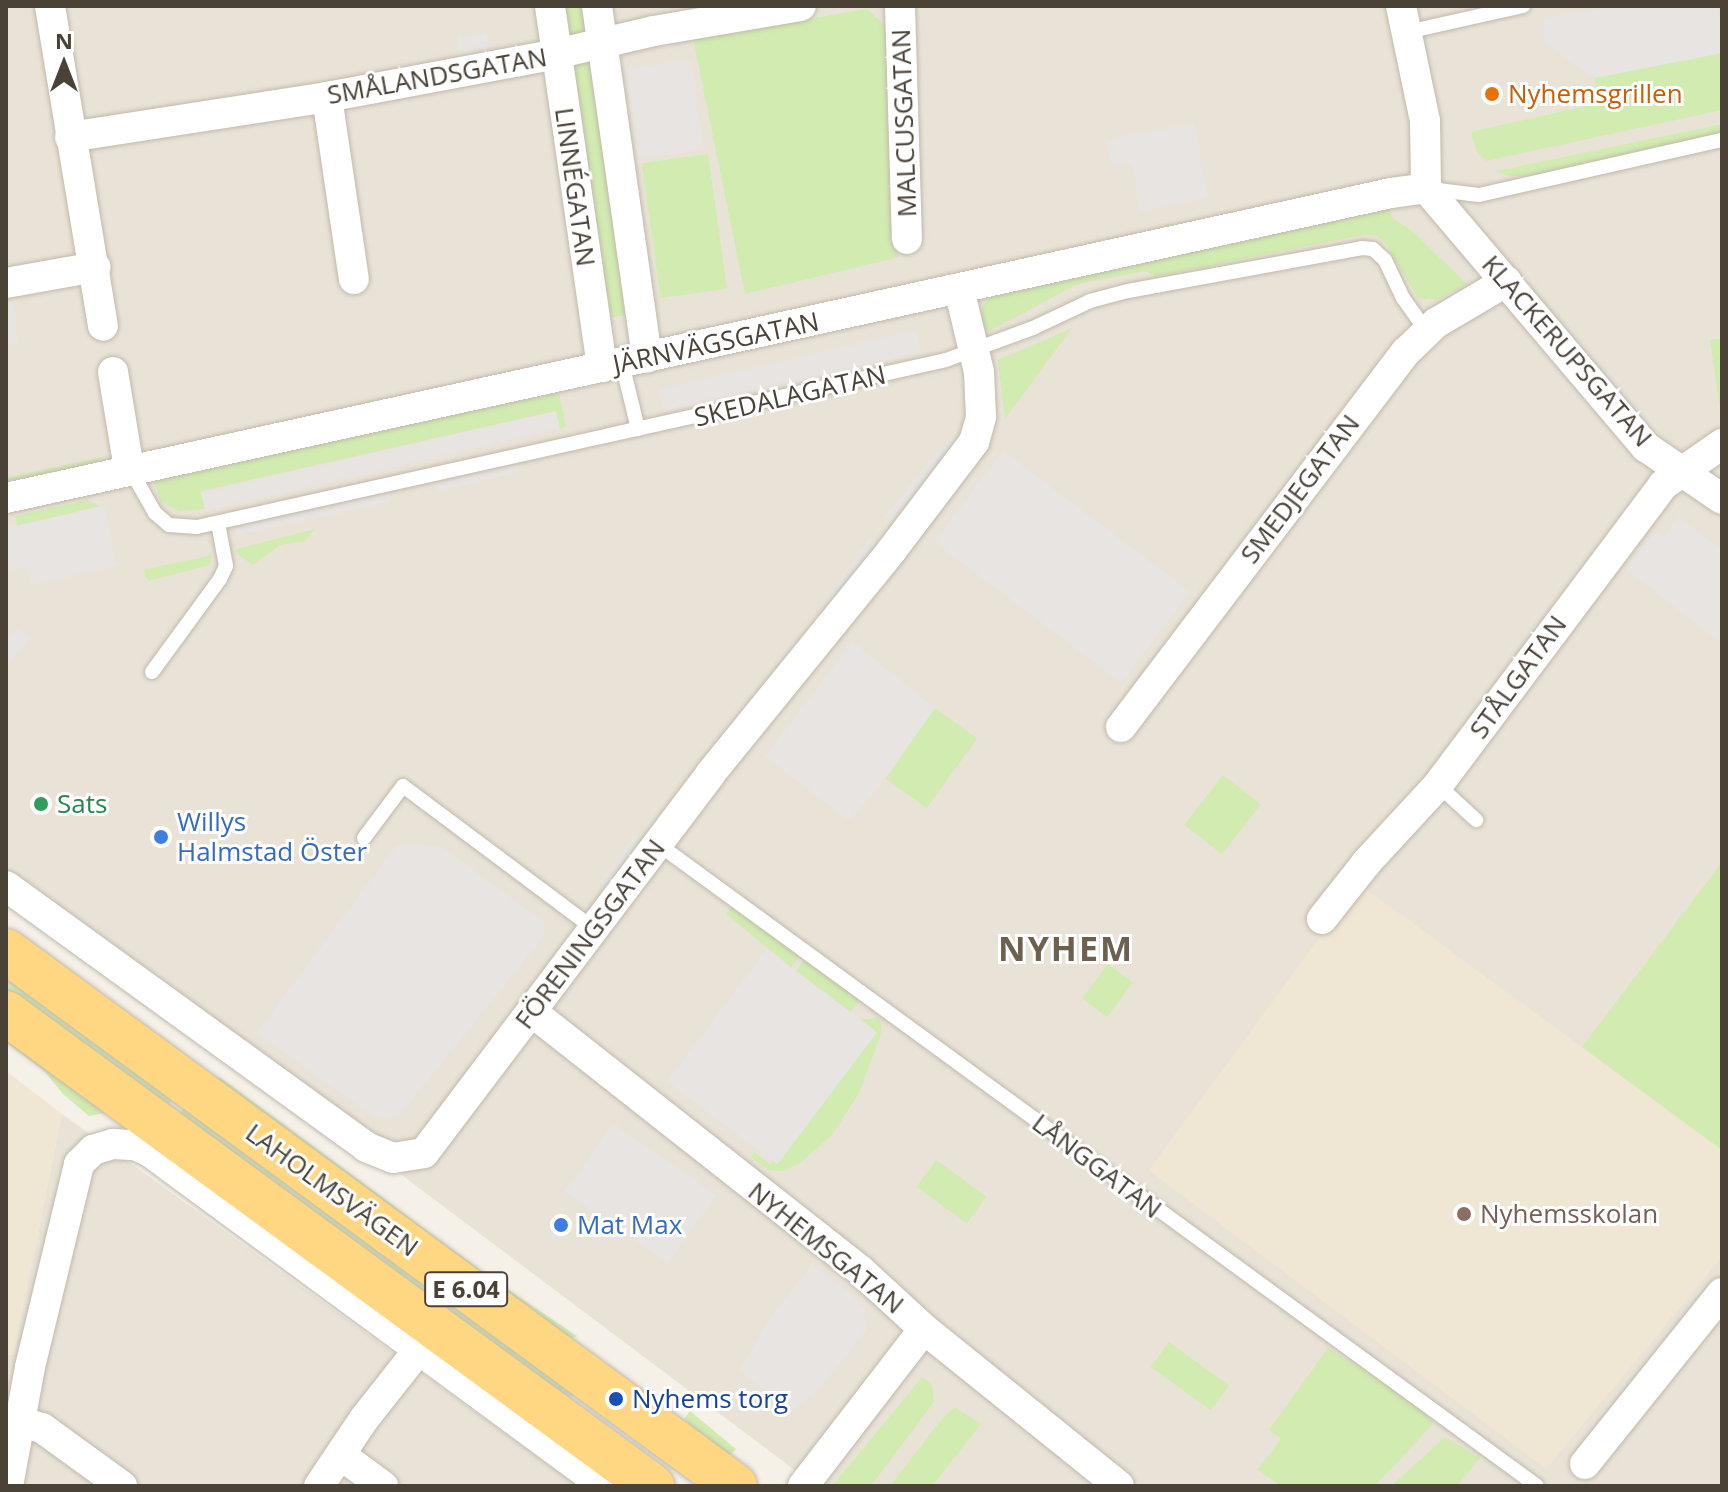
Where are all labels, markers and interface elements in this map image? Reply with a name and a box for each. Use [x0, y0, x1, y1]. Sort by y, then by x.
north arrow [24, 24, 104, 104]
text: N [55, 25, 73, 55]
street label: MALCUSGATAN [885, 28, 923, 218]
street label: SMÅLANDSGATAN [325, 41, 549, 111]
place label: Nyhemsgrillen [1508, 78, 1683, 110]
marker: Nyhemsgrillen [1483, 85, 1501, 103]
street label: LINNÉGATAN [548, 106, 602, 268]
street label: KLACKERUPSGATAN [1475, 249, 1659, 453]
street label: JÄRNVÄGSGATAN [610, 306, 822, 380]
street label: SKEDALAGATAN [691, 359, 889, 433]
street label: SMEDJEGATAN [1234, 409, 1366, 569]
street label: STÅLGATAN [1463, 609, 1573, 745]
place label: Sats [57, 788, 107, 820]
marker: Sats [32, 795, 50, 813]
place label: Willys Halmstad Öster [177, 806, 367, 868]
marker: Willys Halmstad Öster [152, 828, 170, 846]
street label: FÖRENINGSGATAN [509, 833, 671, 1035]
district label: NYHEM [998, 929, 1134, 969]
street label: LÅNGGATAN [1026, 1107, 1168, 1225]
street label: LAHOLMSVÄGEN [240, 1117, 424, 1263]
street label: NYHEMSGATAN [742, 1176, 910, 1320]
place label: Nyhemsskolan [1480, 1198, 1658, 1230]
marker: Nyhemsskolan [1455, 1205, 1473, 1223]
place label: Mat Max [577, 1209, 682, 1241]
marker: Mat Max [552, 1216, 570, 1234]
road number: E 6.04 [424, 1269, 508, 1309]
place label: Nyhems torg [632, 1383, 788, 1415]
marker: Nyhems torg [607, 1390, 625, 1408]

